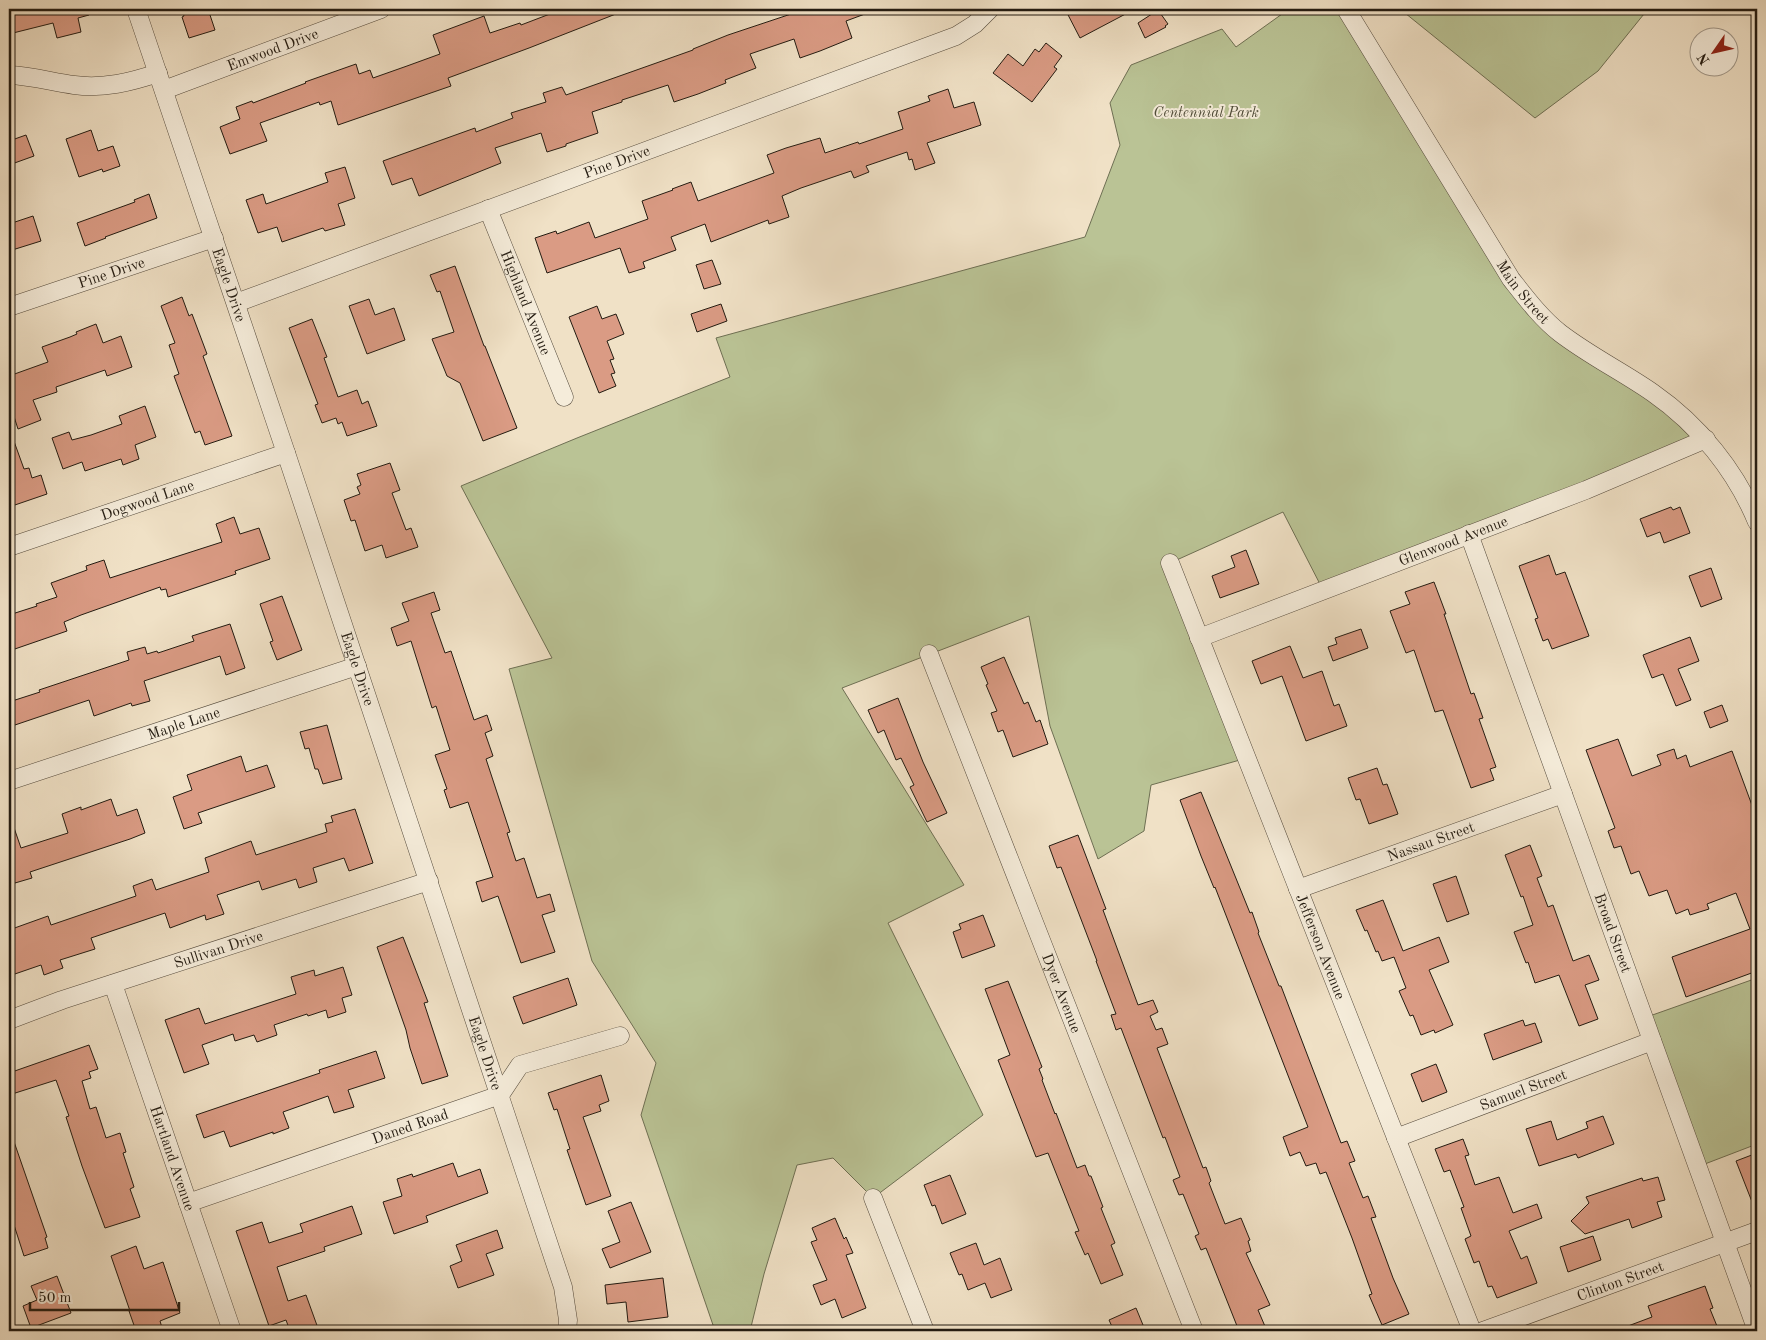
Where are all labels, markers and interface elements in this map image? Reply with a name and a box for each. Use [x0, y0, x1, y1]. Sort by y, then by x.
street label: Emwood Drive [226, 27, 321, 75]
north arrow [1688, 28, 1738, 78]
text: N [1695, 50, 1713, 67]
park label: Centennial Park [1153, 106, 1259, 121]
street label: Pine Drive [582, 144, 652, 182]
street label: Eagle Drive [208, 246, 247, 324]
street label: Highland Avenue [497, 249, 552, 358]
street label: Pine Drive [76, 256, 147, 292]
street label: Main Street [1493, 258, 1551, 328]
street label: Dogwood Lane [99, 479, 196, 524]
street label: Glenwood Avenue [1397, 515, 1510, 570]
street label: Eagle Drive [337, 630, 376, 708]
street label: Maple Lane [146, 706, 222, 744]
street label: Nassau Street [1386, 820, 1477, 865]
street label: Jefferson Avenue [1292, 892, 1347, 1002]
street label: Broad Street [1590, 892, 1633, 975]
street label: Sullivan Drive [172, 929, 265, 972]
street label: Dyer Avenue [1038, 952, 1083, 1035]
street label: Eagle Drive [465, 1015, 503, 1093]
street label: Samuel Street [1478, 1068, 1569, 1114]
street label: Hartland Avenue [146, 1104, 196, 1213]
street label: Daned Road [370, 1107, 451, 1148]
street label: Clinton Street [1575, 1260, 1666, 1305]
scale bar [30, 1280, 179, 1312]
text: 50 m [38, 1291, 72, 1306]

